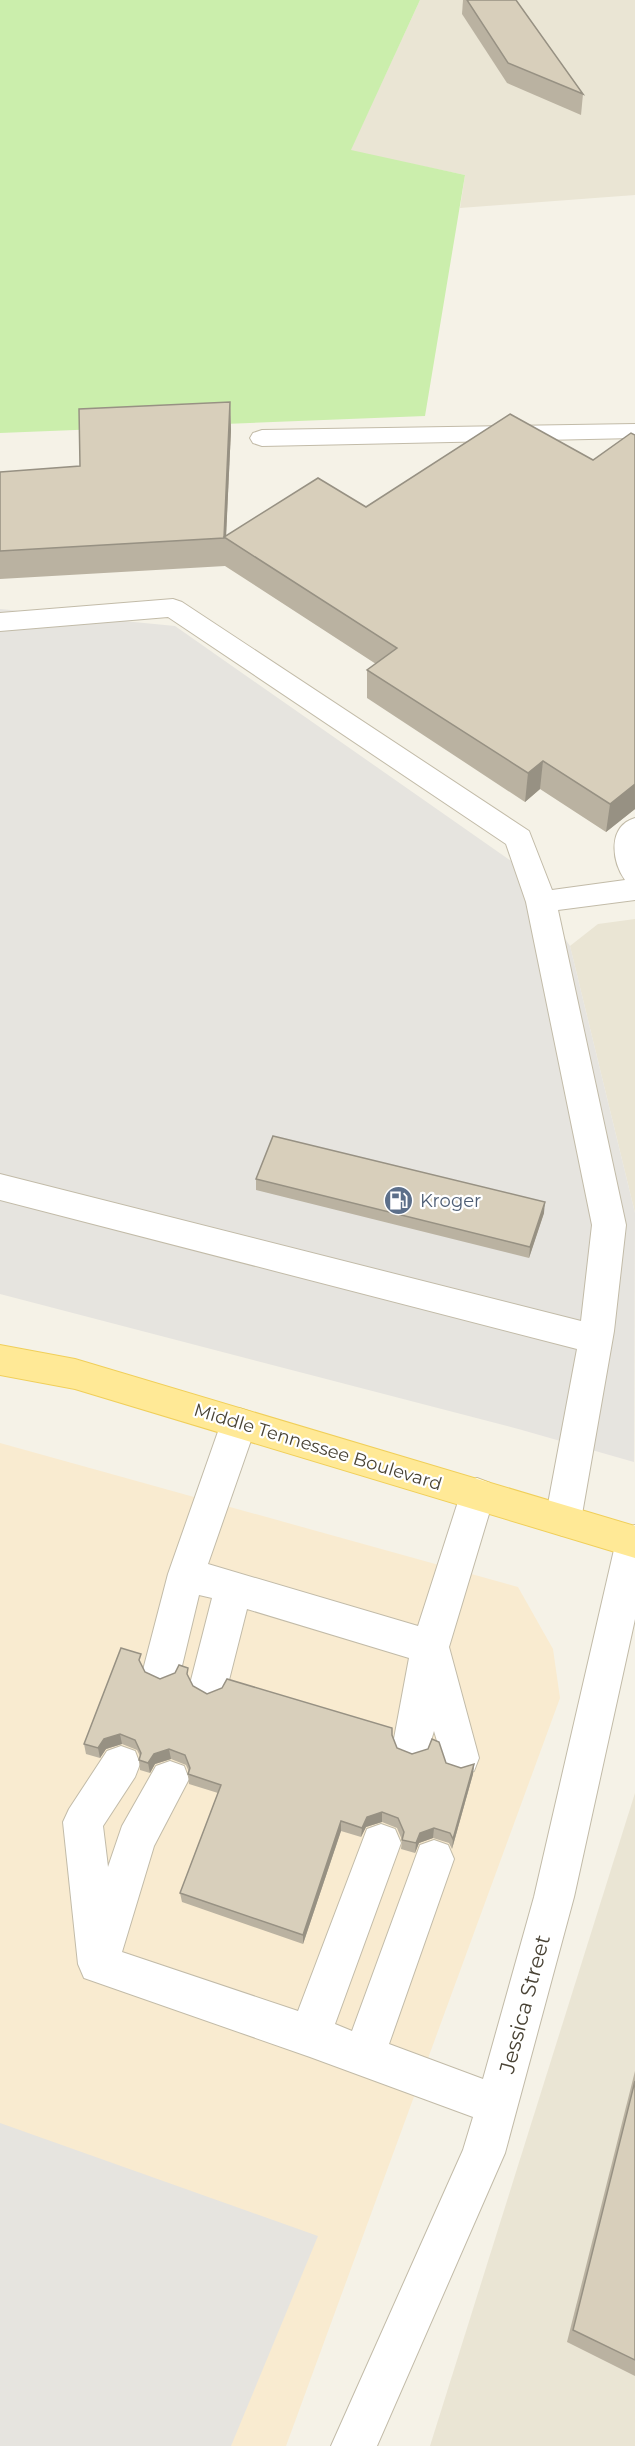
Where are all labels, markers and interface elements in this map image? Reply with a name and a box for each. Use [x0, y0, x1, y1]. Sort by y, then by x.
fuel station icon: Kroger [383, 1185, 415, 1217]
place label: Kroger [420, 1190, 481, 1212]
street label: Middle Tennessee Boulevard [191, 1399, 445, 1495]
street label: Jessica Street [494, 1932, 555, 2077]

